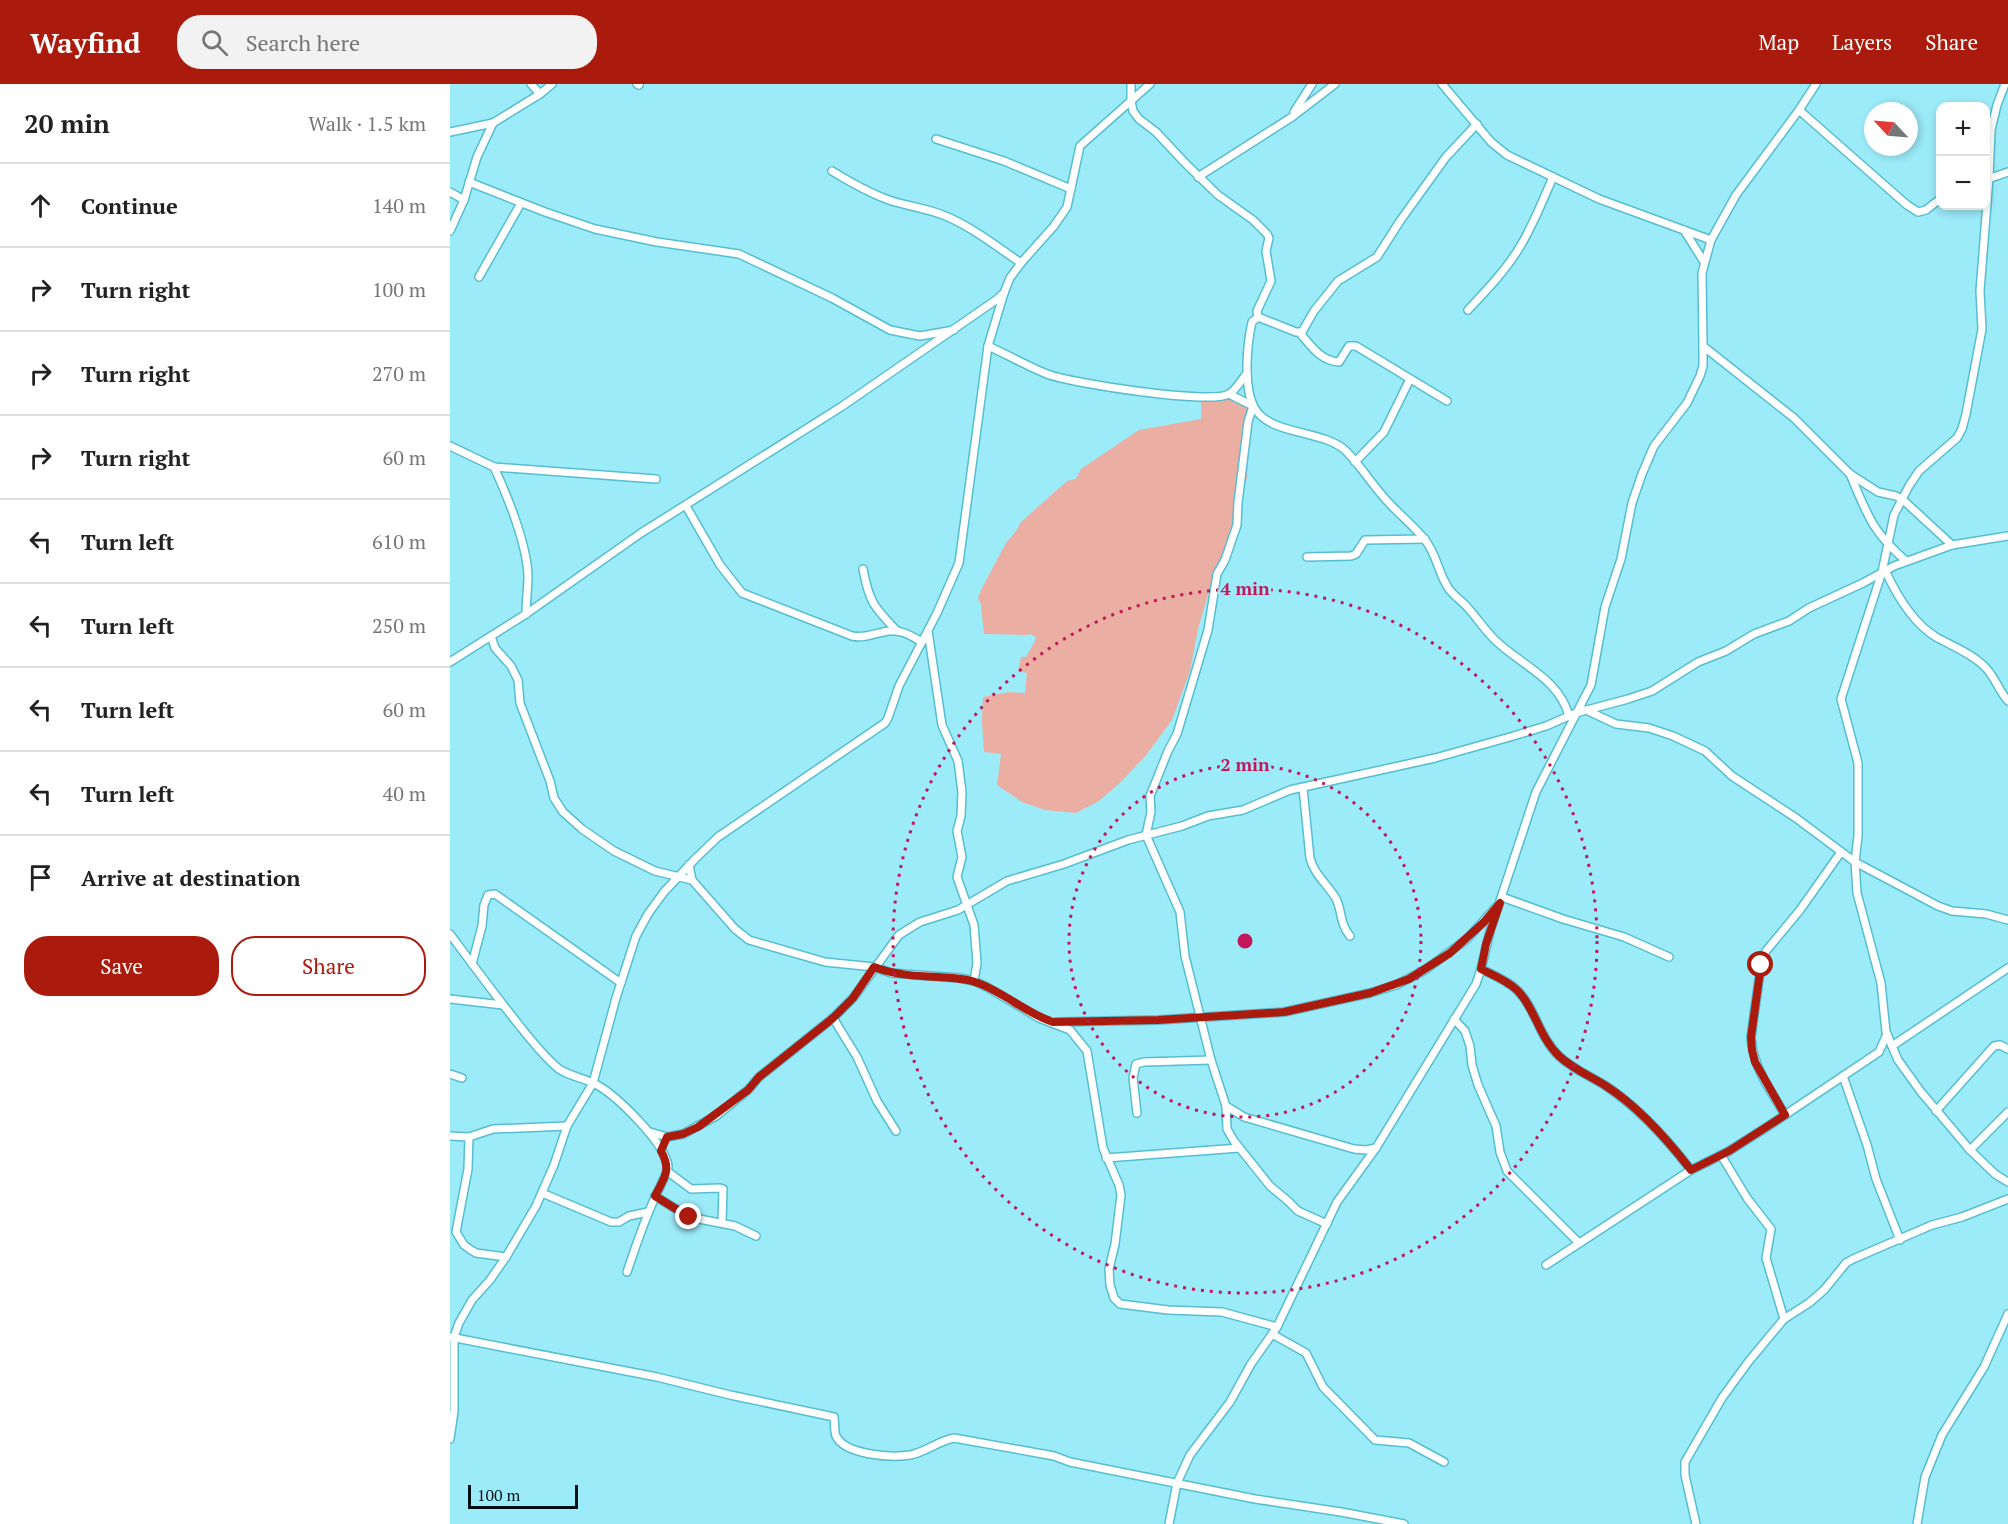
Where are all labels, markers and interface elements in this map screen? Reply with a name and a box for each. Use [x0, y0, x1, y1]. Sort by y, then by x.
search box [177, 15, 597, 69]
text: Wayfind [30, 24, 141, 61]
icon: search [198, 26, 231, 59]
text: Search here [246, 28, 360, 57]
text: Map [1758, 28, 1799, 56]
text: Layers [1832, 28, 1892, 56]
text: Share [1925, 28, 1978, 56]
north arrow [1864, 102, 1918, 156]
map controls [1936, 102, 1990, 210]
button: + [1936, 102, 1990, 156]
text: 20 min [24, 106, 110, 140]
text: Walk · 1.5 km [308, 110, 426, 137]
button: − [1936, 156, 1990, 210]
icon: ahead [24, 189, 57, 222]
text: Continue [81, 191, 178, 220]
text: 140 m [372, 192, 426, 219]
icon: right [24, 273, 57, 306]
text: Turn right [81, 275, 190, 304]
text: 100 m [372, 276, 426, 303]
icon: right [24, 357, 57, 390]
text: Turn right [81, 359, 190, 388]
text: 270 m [372, 360, 426, 387]
icon: right [24, 441, 57, 474]
text: Turn right [81, 443, 190, 472]
text: 60 m [383, 444, 426, 471]
icon: left [24, 525, 57, 558]
text: Turn left [81, 527, 174, 556]
text: 610 m [372, 528, 426, 555]
text: 4 min [1220, 576, 1270, 600]
icon: left [24, 609, 57, 642]
text: Turn left [81, 611, 174, 640]
text: 250 m [372, 612, 426, 639]
icon: left [24, 693, 57, 726]
text: Turn left [81, 695, 174, 724]
text: 60 m [383, 696, 426, 723]
text: 2 min [1220, 752, 1270, 776]
icon: left [24, 777, 57, 810]
text: Turn left [81, 779, 174, 808]
text: 40 m [383, 780, 426, 807]
icon: arrive [24, 861, 57, 894]
text: Arrive at destination [81, 863, 300, 892]
centre of rings [1235, 931, 1255, 951]
button: Save [24, 936, 219, 996]
button: Share [231, 936, 426, 996]
route start [1747, 951, 1773, 977]
route end [675, 1203, 701, 1229]
scale bar [468, 1482, 578, 1510]
text: 100 m [477, 1484, 520, 1506]

